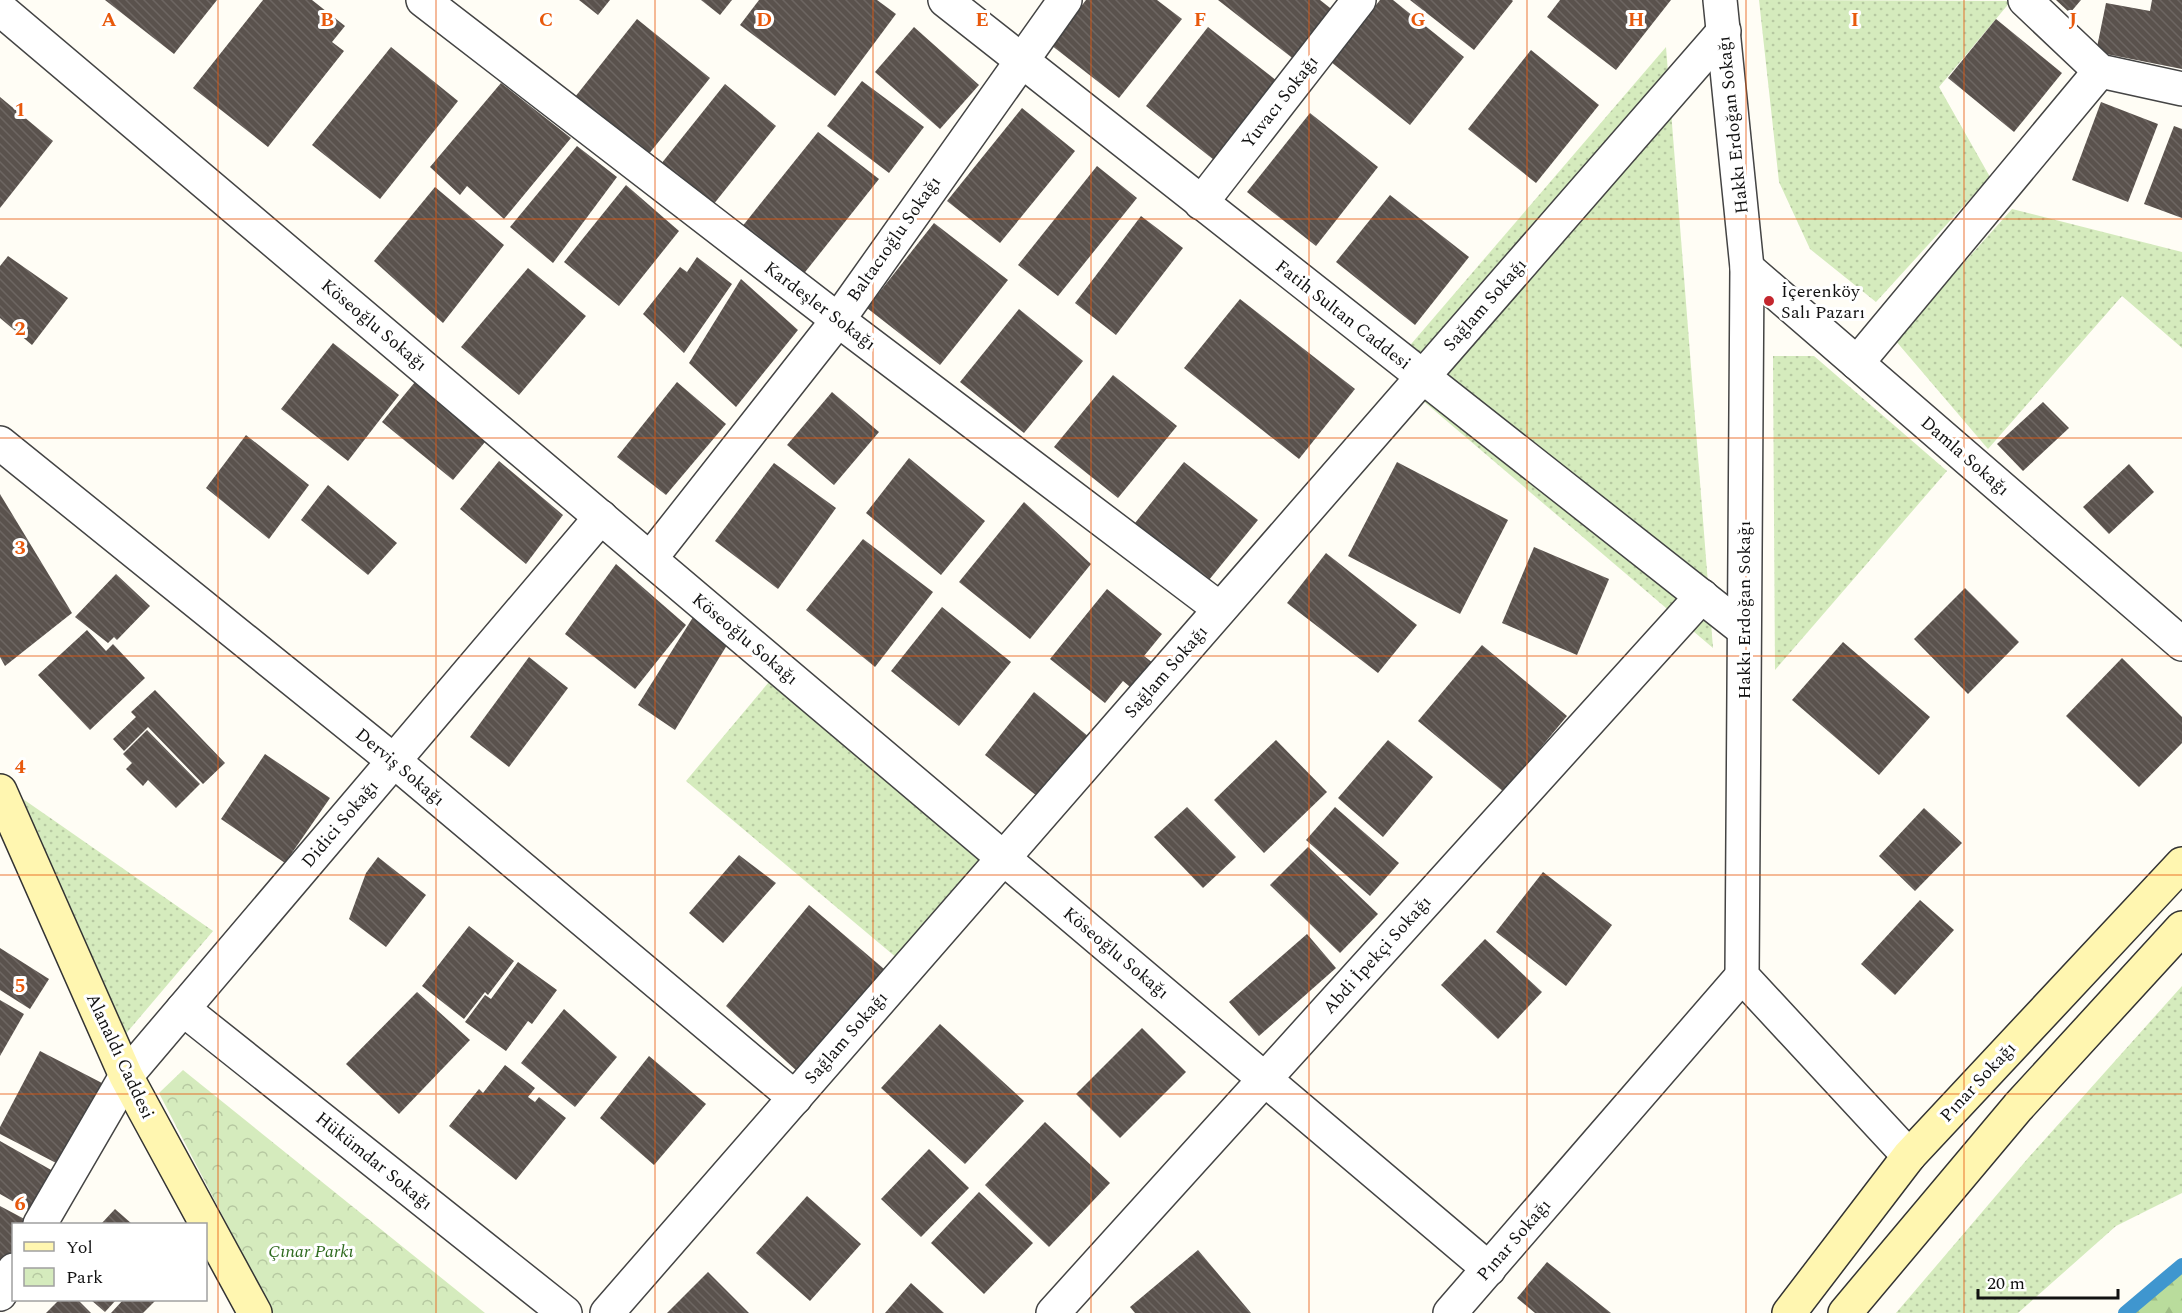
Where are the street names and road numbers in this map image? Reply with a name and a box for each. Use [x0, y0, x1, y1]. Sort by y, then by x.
street label: Hakkı Erdoğan Sokağı [1710, 35, 1756, 215]
street label: Yuvacı Sokağı [1235, 50, 1325, 154]
street label: Baltacıoğlu Sokağı [840, 171, 948, 307]
street label: Sağlam Sokağı [1437, 252, 1533, 358]
street label: Fatih Sultan Caddesi [1269, 253, 1417, 377]
street label: Kardeşler Sokağı [758, 255, 882, 357]
street label: Köseoğlu Sokağı [315, 272, 433, 378]
street label: Damla Sokağı [1914, 410, 2016, 502]
street label: Hakkı Erdoğan Sokağı [1731, 521, 1758, 699]
street label: Köseoğlu Sokağı [686, 586, 804, 692]
street label: Sağlam Sokağı [1118, 619, 1214, 725]
street label: Derviş Sokağı [349, 721, 451, 813]
street label: Didici Sokağı [295, 774, 385, 874]
street label: Abdi İpekçi Sokağı [1316, 890, 1438, 1020]
street label: Köseoğlu Sokağı [1057, 900, 1175, 1006]
street label: Sağlam Sokağı [798, 985, 894, 1091]
street label: Alanaldı Caddesi [79, 989, 161, 1123]
street label: Pınar Sokağı [1933, 1036, 2023, 1128]
street label: Hükümdar Sokağı [309, 1105, 439, 1217]
street label: Pınar Sokağı [1471, 1193, 1557, 1287]

